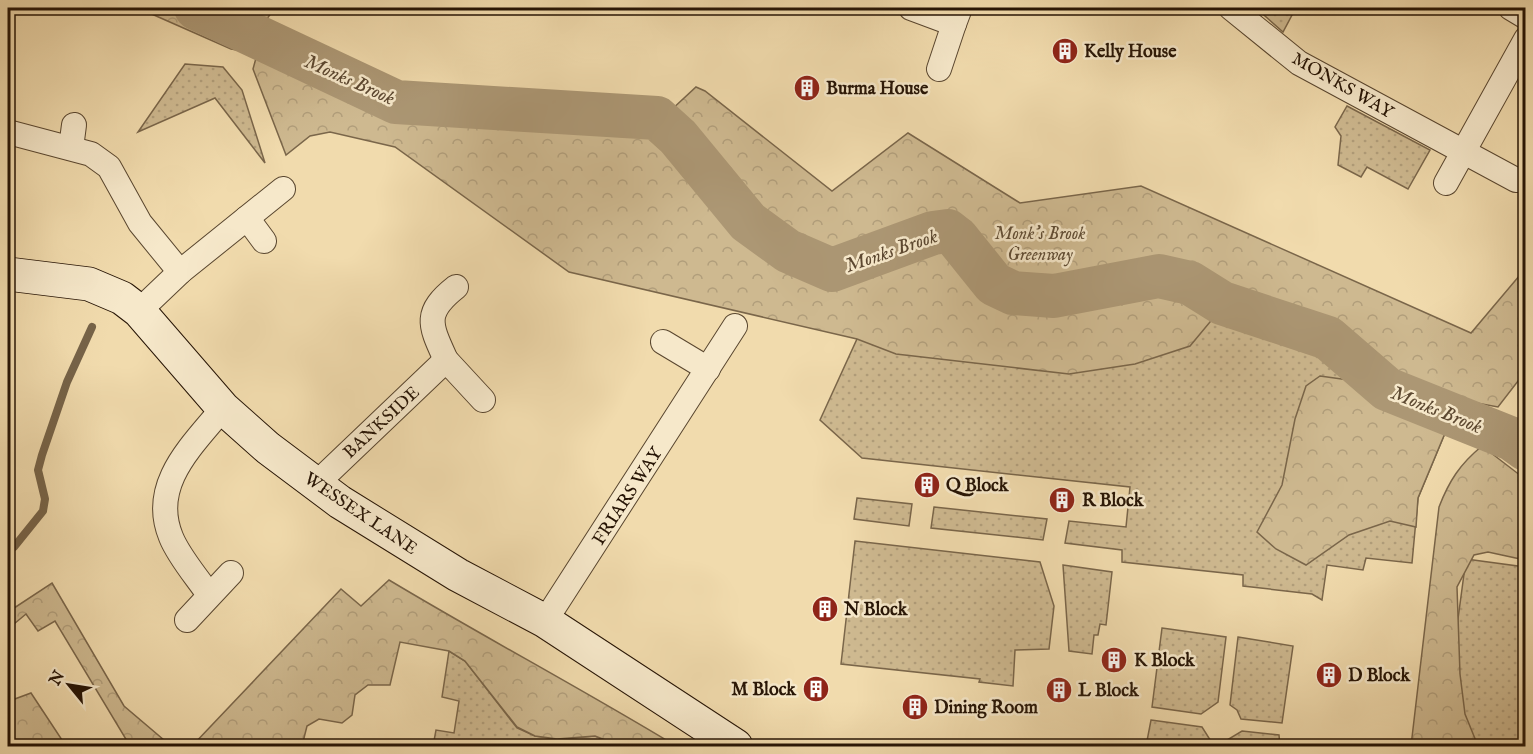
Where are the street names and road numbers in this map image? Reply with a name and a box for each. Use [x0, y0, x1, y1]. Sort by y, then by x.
street label: MONKS WAY [1287, 48, 1398, 125]
street label: BANKSIDE [339, 382, 425, 464]
street label: FRIARS WAY [588, 443, 669, 550]
street label: WESSEX LANE [299, 468, 421, 561]

